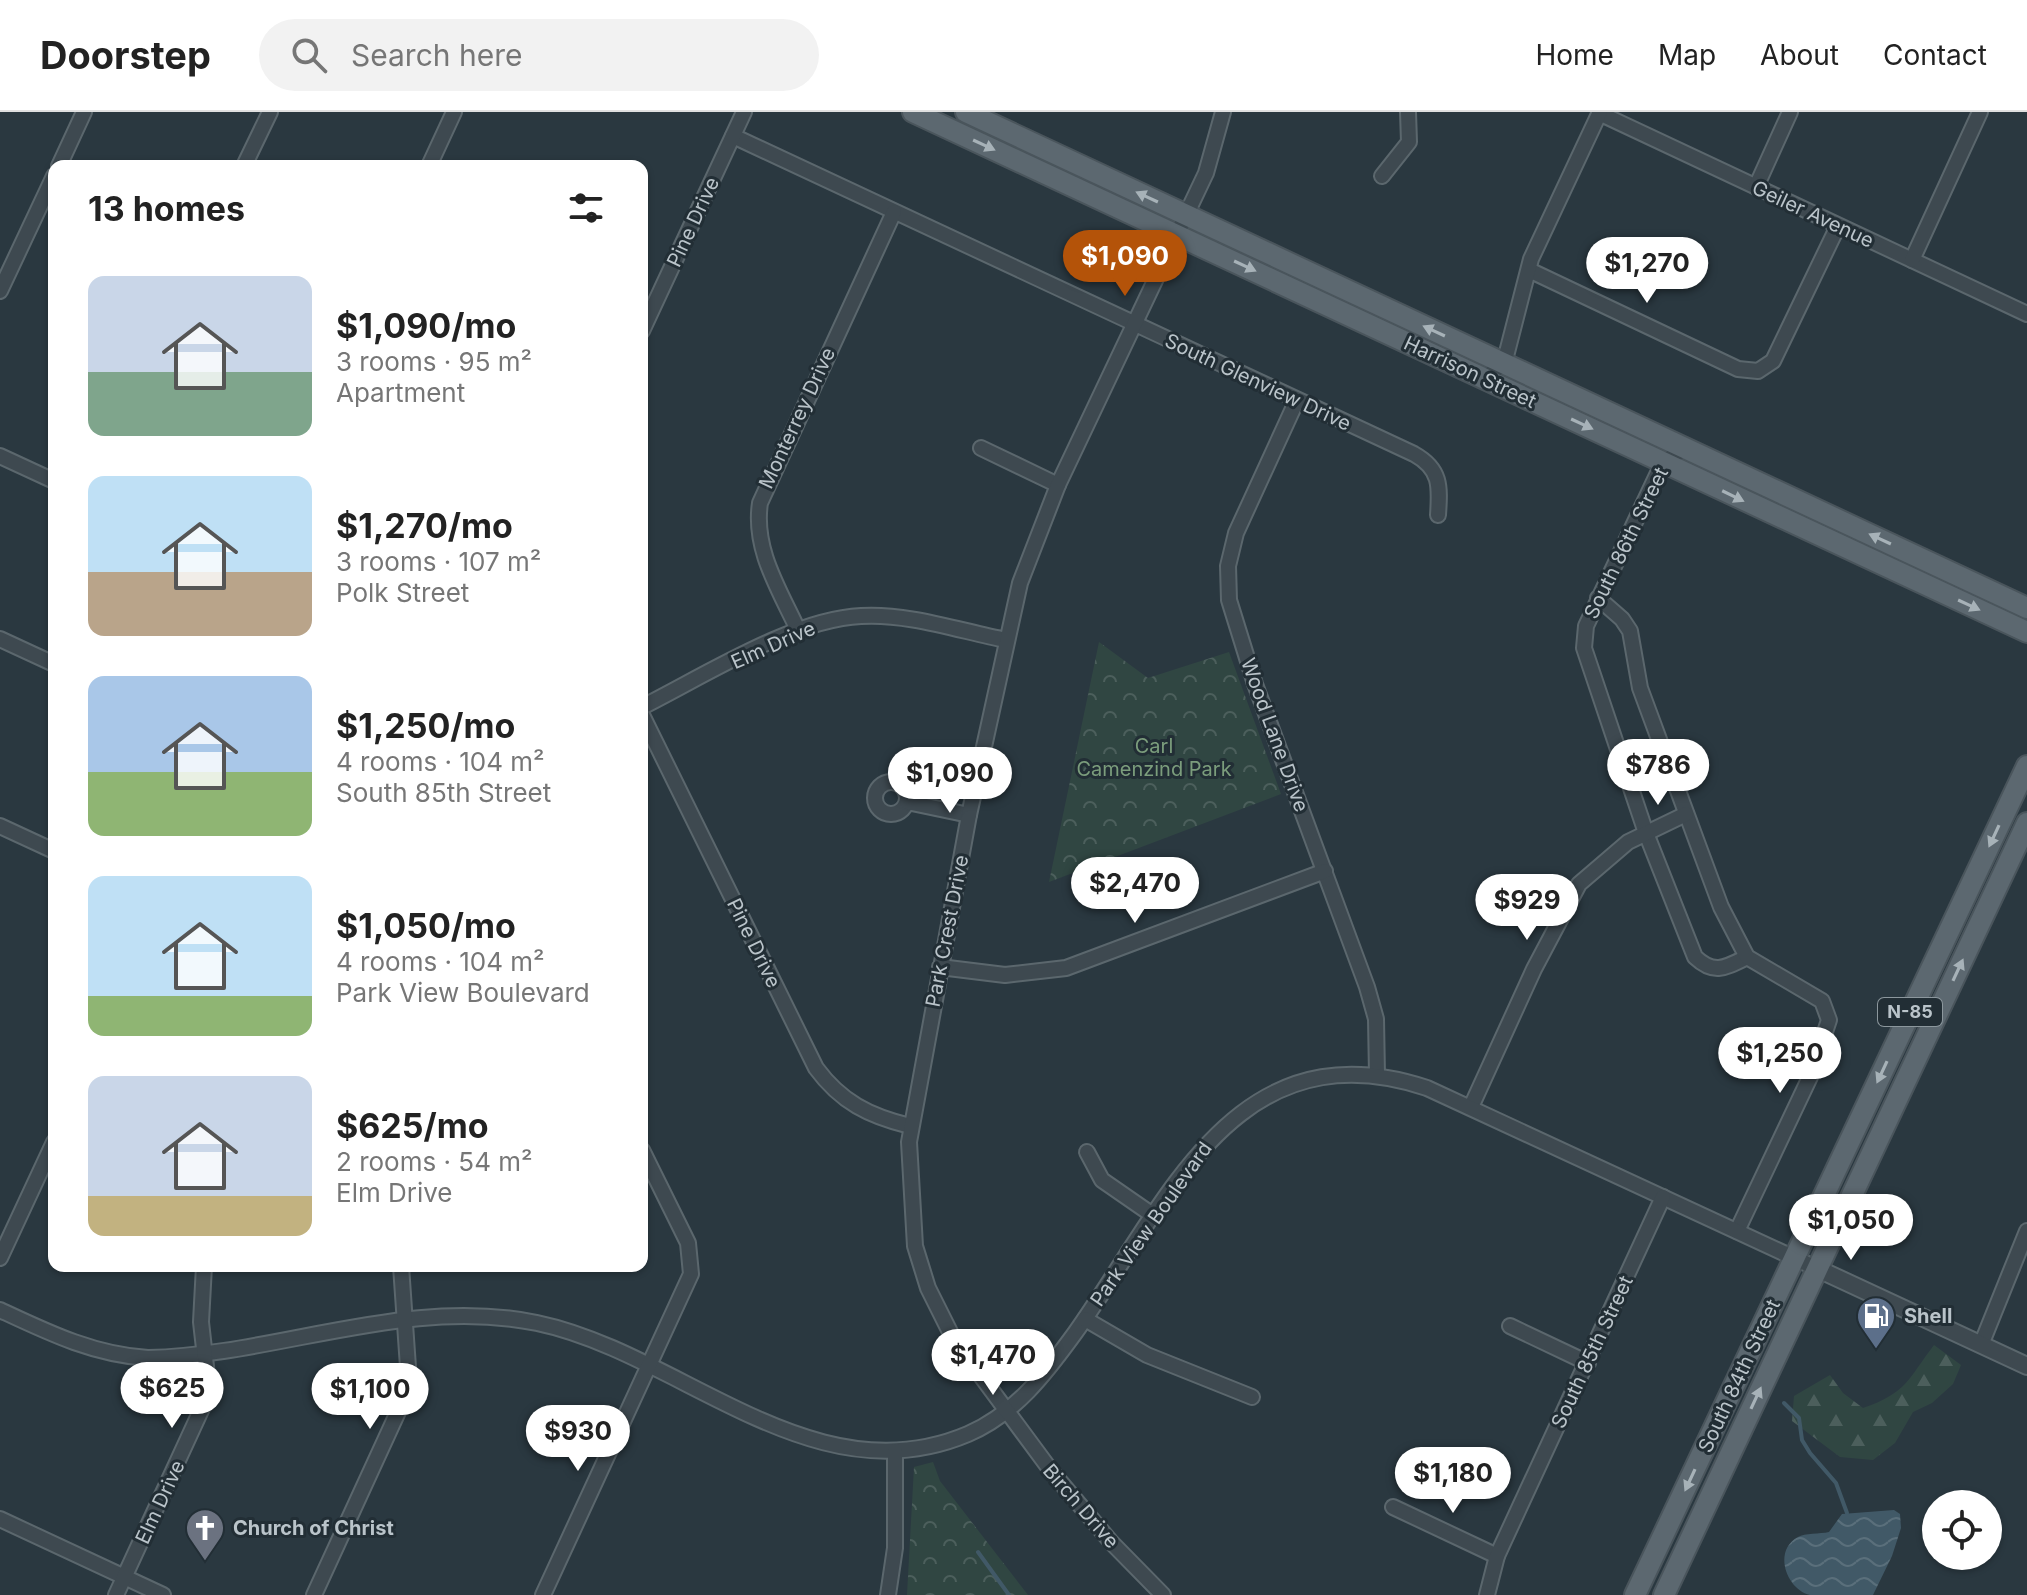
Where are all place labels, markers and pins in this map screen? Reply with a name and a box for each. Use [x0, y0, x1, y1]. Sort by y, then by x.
pin: $1,090 [1060, 230, 1190, 298]
pin: $1,270 [1582, 237, 1712, 305]
pin: $786 [1611, 739, 1705, 807]
pin: $1,090 [885, 747, 1015, 815]
pin: $2,470 [1070, 857, 1200, 925]
pin: $929 [1480, 874, 1574, 942]
pin: $1,250 [1715, 1027, 1845, 1095]
pin: $1,050 [1786, 1194, 1916, 1262]
fuel station icon: Shell [1855, 1295, 1897, 1350]
place label: Shell [1904, 1304, 1952, 1328]
pin: $1,470 [928, 1329, 1058, 1397]
pin: $625 [125, 1362, 219, 1430]
pin: $1,100 [305, 1363, 435, 1431]
pin: $930 [531, 1405, 625, 1473]
pin: $1,180 [1388, 1447, 1518, 1515]
church icon: Church of Christ [184, 1507, 226, 1562]
place label: Church of Christ [233, 1516, 394, 1540]

